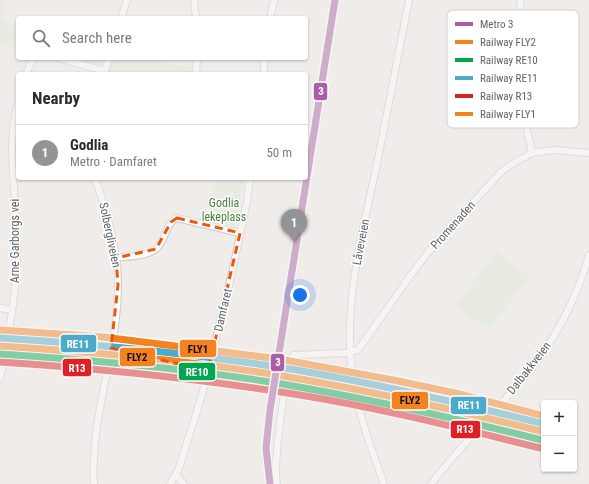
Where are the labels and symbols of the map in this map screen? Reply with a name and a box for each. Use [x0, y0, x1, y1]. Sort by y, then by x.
legend [447, 10, 579, 128]
text: Metro 3 [480, 18, 513, 31]
text: Railway FLY2 [480, 36, 536, 49]
text: Railway RE10 [480, 54, 538, 67]
text: Railway RE11 [480, 72, 538, 85]
line badge: 3 [313, 82, 328, 101]
text: 3 [318, 85, 324, 98]
text: Railway R13 [480, 90, 532, 103]
text: Railway FLY1 [480, 108, 536, 121]
park label: Godlia lekeplass [202, 196, 246, 224]
street label: Promenaden [428, 198, 478, 252]
street label: Arne Garborgs vei [8, 199, 22, 283]
street label: Solbergliveien [96, 201, 124, 269]
pin: 1 [281, 209, 307, 242]
street label: Låveveien [350, 217, 372, 266]
your location [290, 285, 310, 305]
street label: Damfaret [211, 287, 235, 333]
line badge: RE11 [60, 334, 97, 353]
text: RE11 [67, 338, 89, 351]
line badge: FLY1 [179, 339, 217, 358]
street label: Dalbakkveien [504, 339, 554, 397]
text: FLY1 [188, 343, 208, 356]
line badge: FLY2 [119, 347, 156, 367]
text: FLY2 [127, 351, 148, 364]
line badge: 3 [270, 353, 285, 372]
text: 3 [275, 356, 281, 369]
line badge: R13 [62, 358, 92, 377]
text: R13 [68, 362, 86, 375]
line badge: RE10 [178, 362, 216, 381]
text: RE10 [186, 366, 209, 379]
line badge: FLY2 [391, 391, 429, 410]
text: FLY2 [400, 394, 421, 407]
line badge: RE11 [450, 396, 487, 415]
text: RE11 [458, 399, 480, 412]
line badge: R13 [450, 420, 481, 439]
text: R13 [456, 423, 474, 436]

